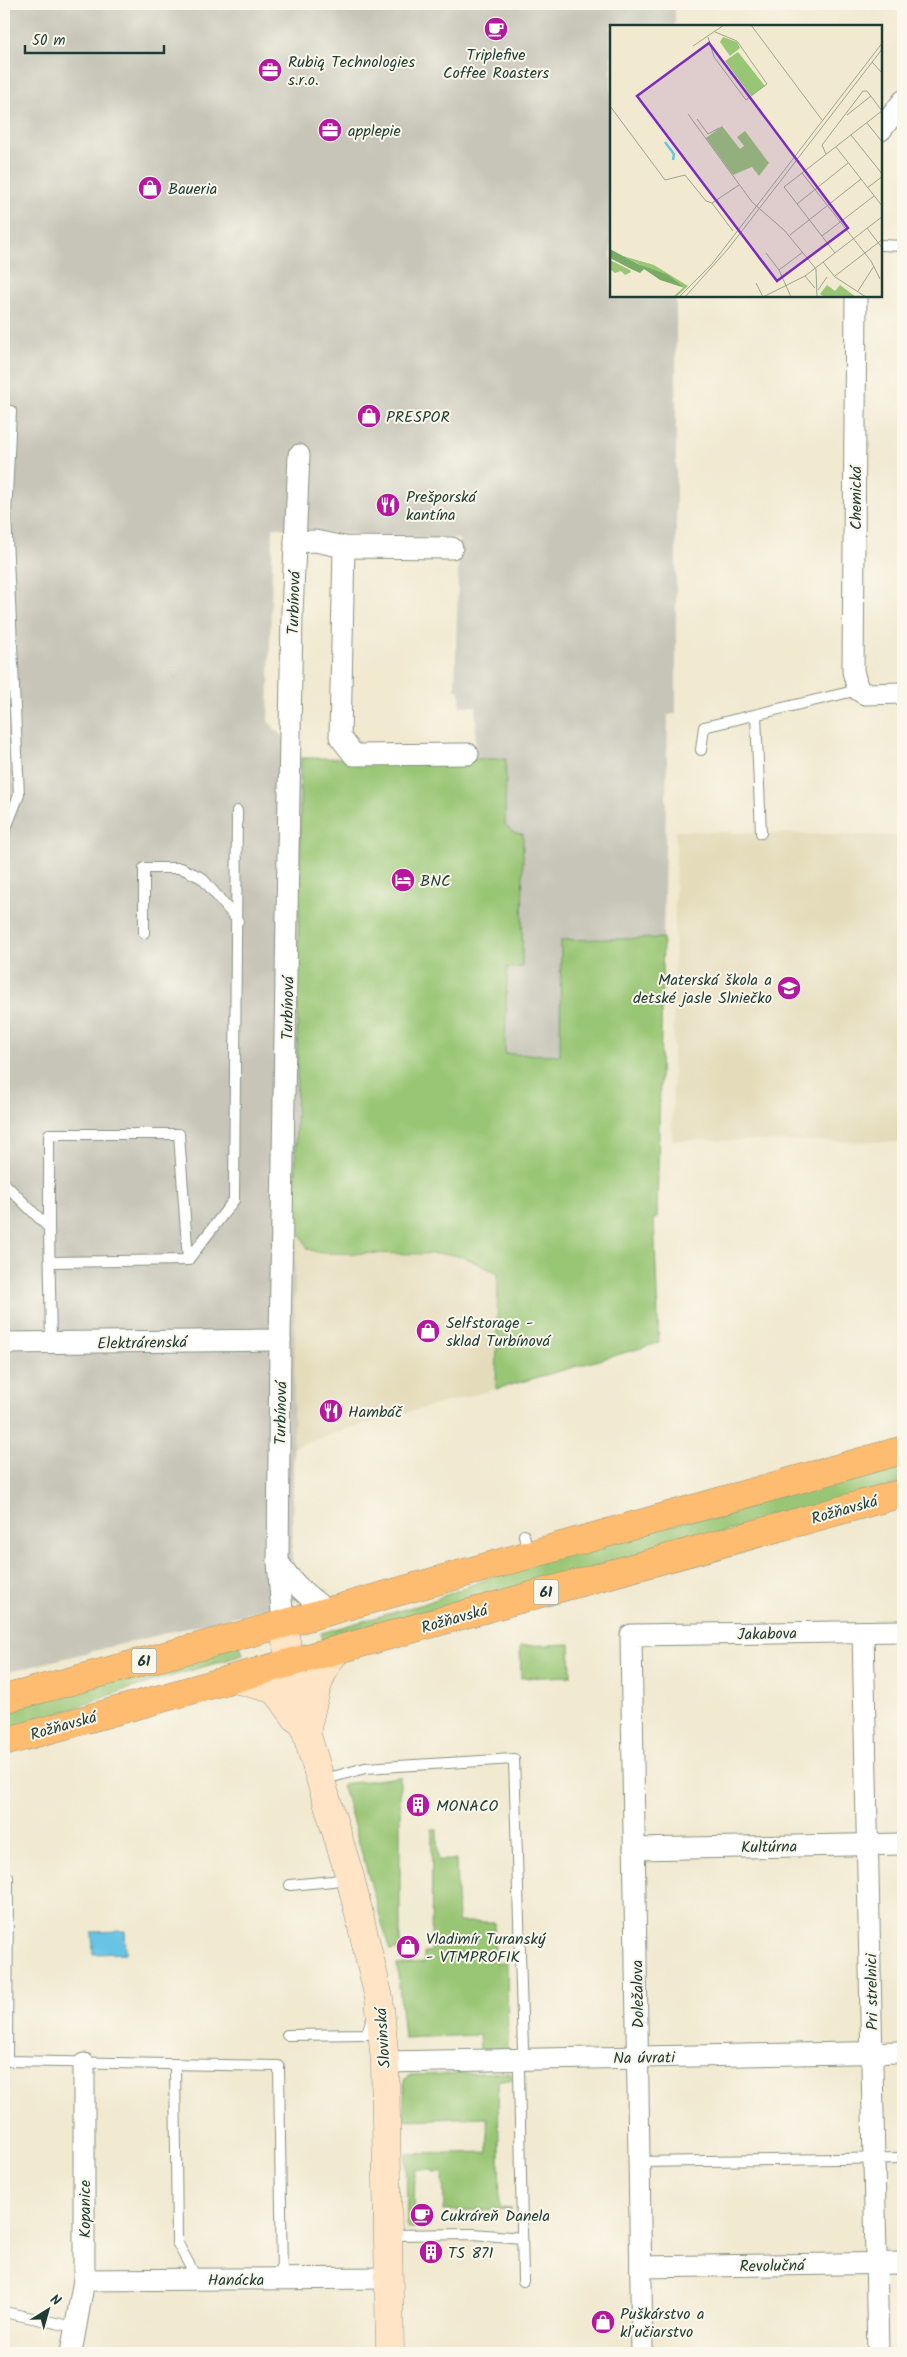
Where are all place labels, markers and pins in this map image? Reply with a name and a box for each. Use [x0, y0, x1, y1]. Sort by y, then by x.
cafe icon: Triplefive Coffee Roasters [483, 16, 509, 42]
place label: Triplefive Coffee Roasters [443, 43, 549, 86]
place label: Rubiq Technologies s.r.o. [288, 50, 415, 93]
office icon: Rubiq Technologies s.r.o. [257, 57, 283, 83]
office icon: applepie [317, 117, 343, 143]
place label: applepie [348, 119, 401, 144]
shop icon: Baueria [137, 175, 163, 201]
place label: Baueria [168, 177, 217, 202]
shop icon: PRESPOR [356, 403, 382, 429]
place label: PRESPOR [386, 405, 450, 430]
place label: Prešporská kantína [406, 485, 478, 528]
restaurant icon: Prešporská kantína [375, 492, 401, 518]
hotel icon: BNC [390, 867, 416, 893]
place label: BNC [420, 869, 451, 894]
place label: Materská škola a detské jasle Slniečko [633, 968, 772, 1011]
school or university icon: Materská škola a detské jasle Slniečko [776, 975, 802, 1001]
place label: Selfstorage - sklad Turbínová [446, 1311, 551, 1354]
shop icon: Selfstorage - sklad Turbínová [415, 1318, 441, 1344]
restaurant icon: Hambáč [318, 1398, 344, 1424]
place label: Hambáč [348, 1400, 403, 1425]
building icon: MONACO [405, 1792, 431, 1818]
place label: MONACO [436, 1794, 499, 1819]
place label: Vladimír Turanský - VTMPROFIK [426, 1927, 547, 1970]
shop icon: Vladimír Turanský - VTMPROFIK [395, 1934, 421, 1960]
cafe icon: Cukráreň Danela [409, 2202, 435, 2228]
place label: Cukráreň Danela [440, 2204, 550, 2229]
building icon: TS 871 [418, 2239, 444, 2265]
place label: TS 871 [448, 2241, 494, 2266]
place label: Puškárstvo a kľučiarstvo [620, 2302, 704, 2345]
shop icon: Puškárstvo a kľučiarstvo [590, 2309, 616, 2335]

